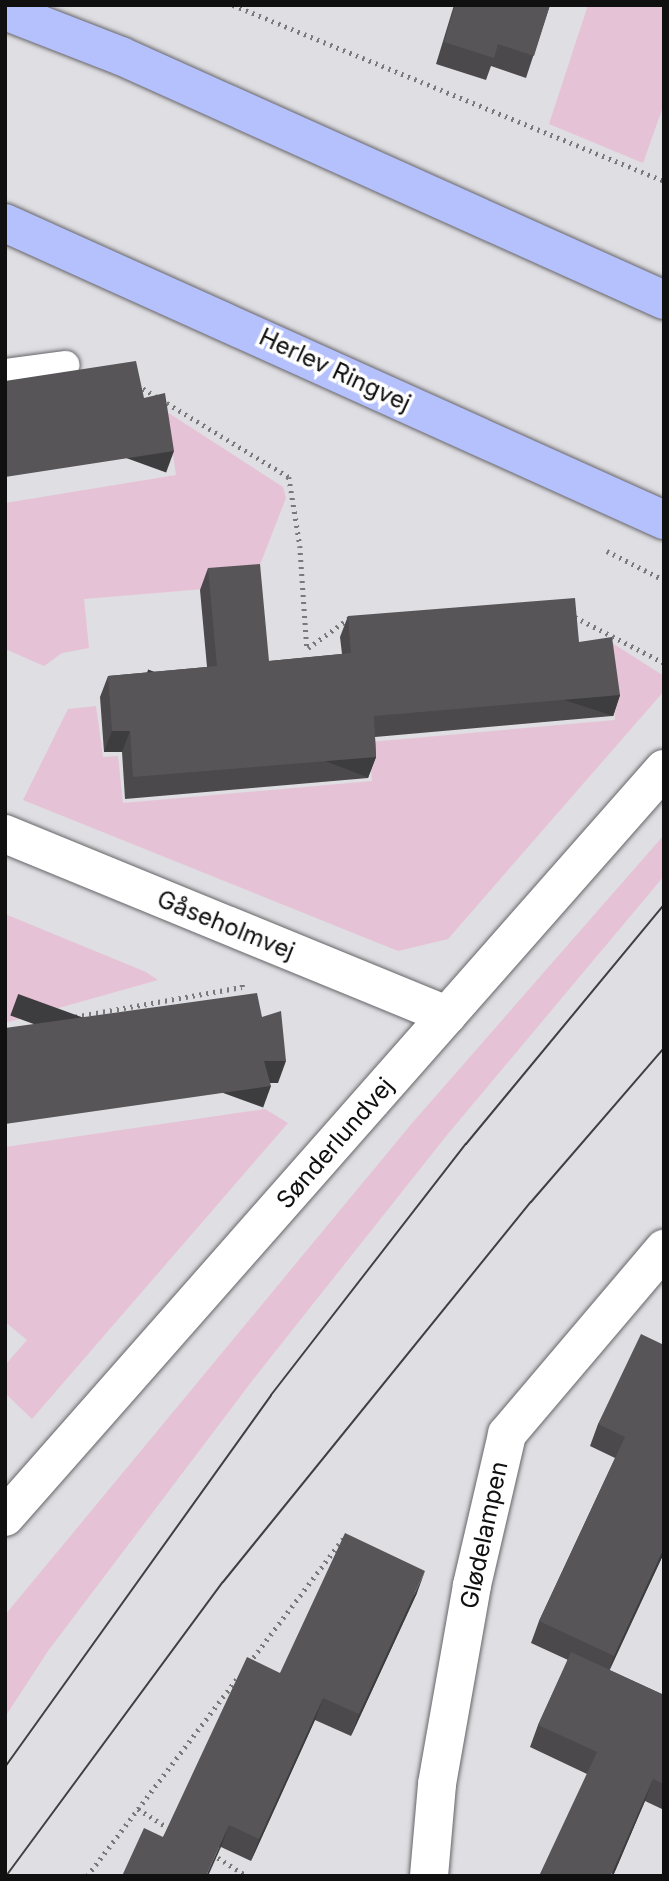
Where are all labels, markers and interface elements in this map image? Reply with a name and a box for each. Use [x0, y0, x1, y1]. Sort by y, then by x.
street label: Herlev Ringvej [255, 322, 415, 418]
street label: Gåseholmvej [153, 884, 299, 966]
street label: Sønderlundvej [270, 1072, 400, 1214]
street label: Glødelampen [454, 1459, 514, 1611]

